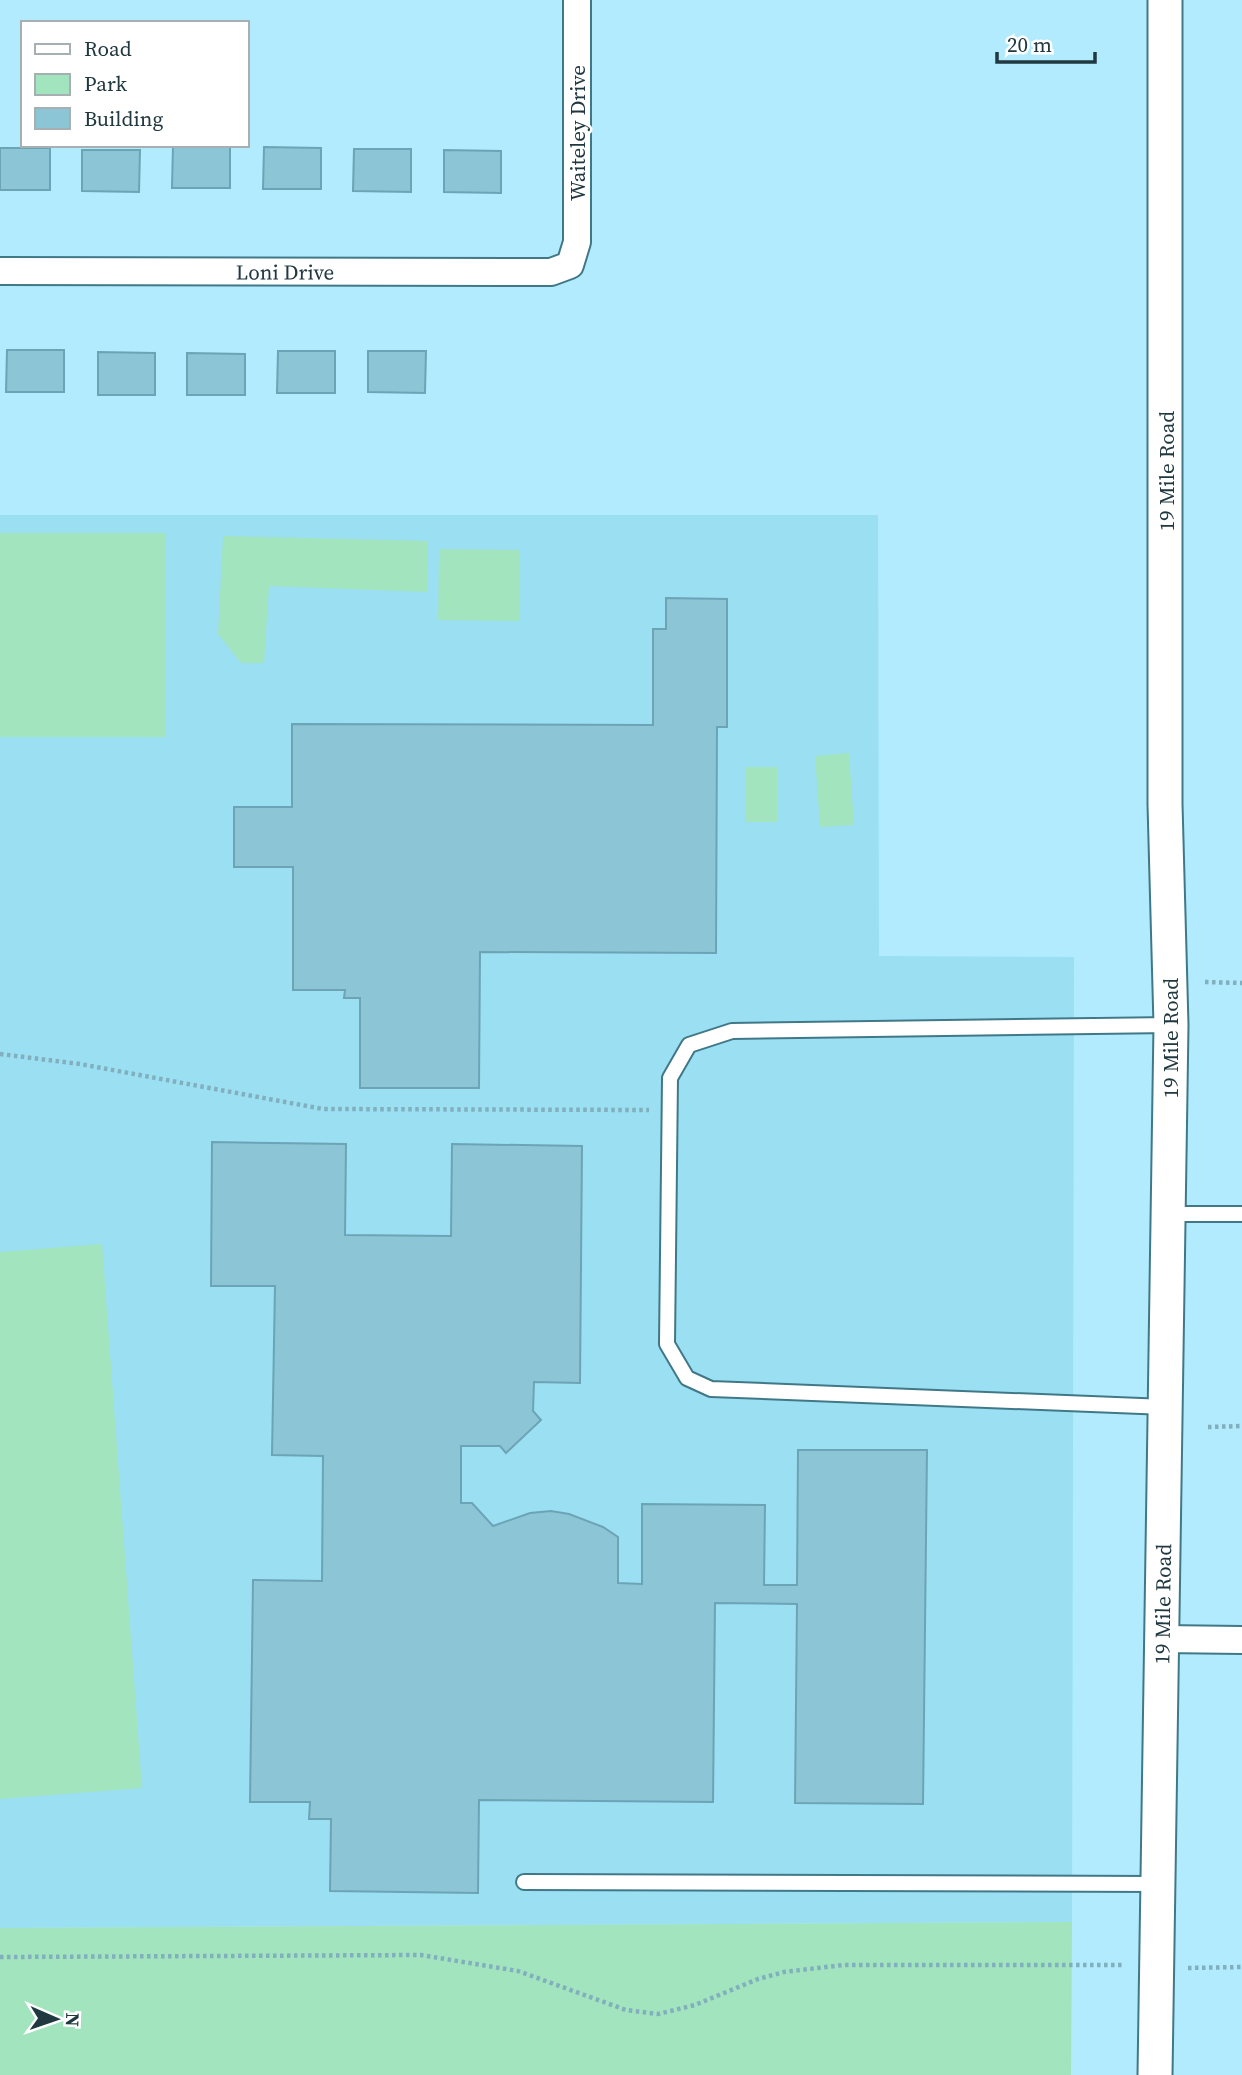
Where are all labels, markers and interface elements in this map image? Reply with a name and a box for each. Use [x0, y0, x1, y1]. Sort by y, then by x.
legend [21, 21, 248, 147]
scale bar [997, 21, 1095, 65]
text: 20 m [1007, 30, 1052, 59]
text: Road [84, 34, 132, 63]
street label: Waiteley Drive [563, 65, 592, 201]
text: Park [84, 69, 128, 98]
text: Building [84, 104, 163, 133]
street label: Loni Drive [236, 257, 334, 286]
street label: 19 Mile Road [1152, 411, 1181, 531]
street label: 19 Mile Road [1156, 978, 1185, 1098]
street label: 19 Mile Road [1147, 1543, 1178, 1665]
north arrow [21, 1984, 91, 2054]
text: N [60, 2012, 86, 2027]

